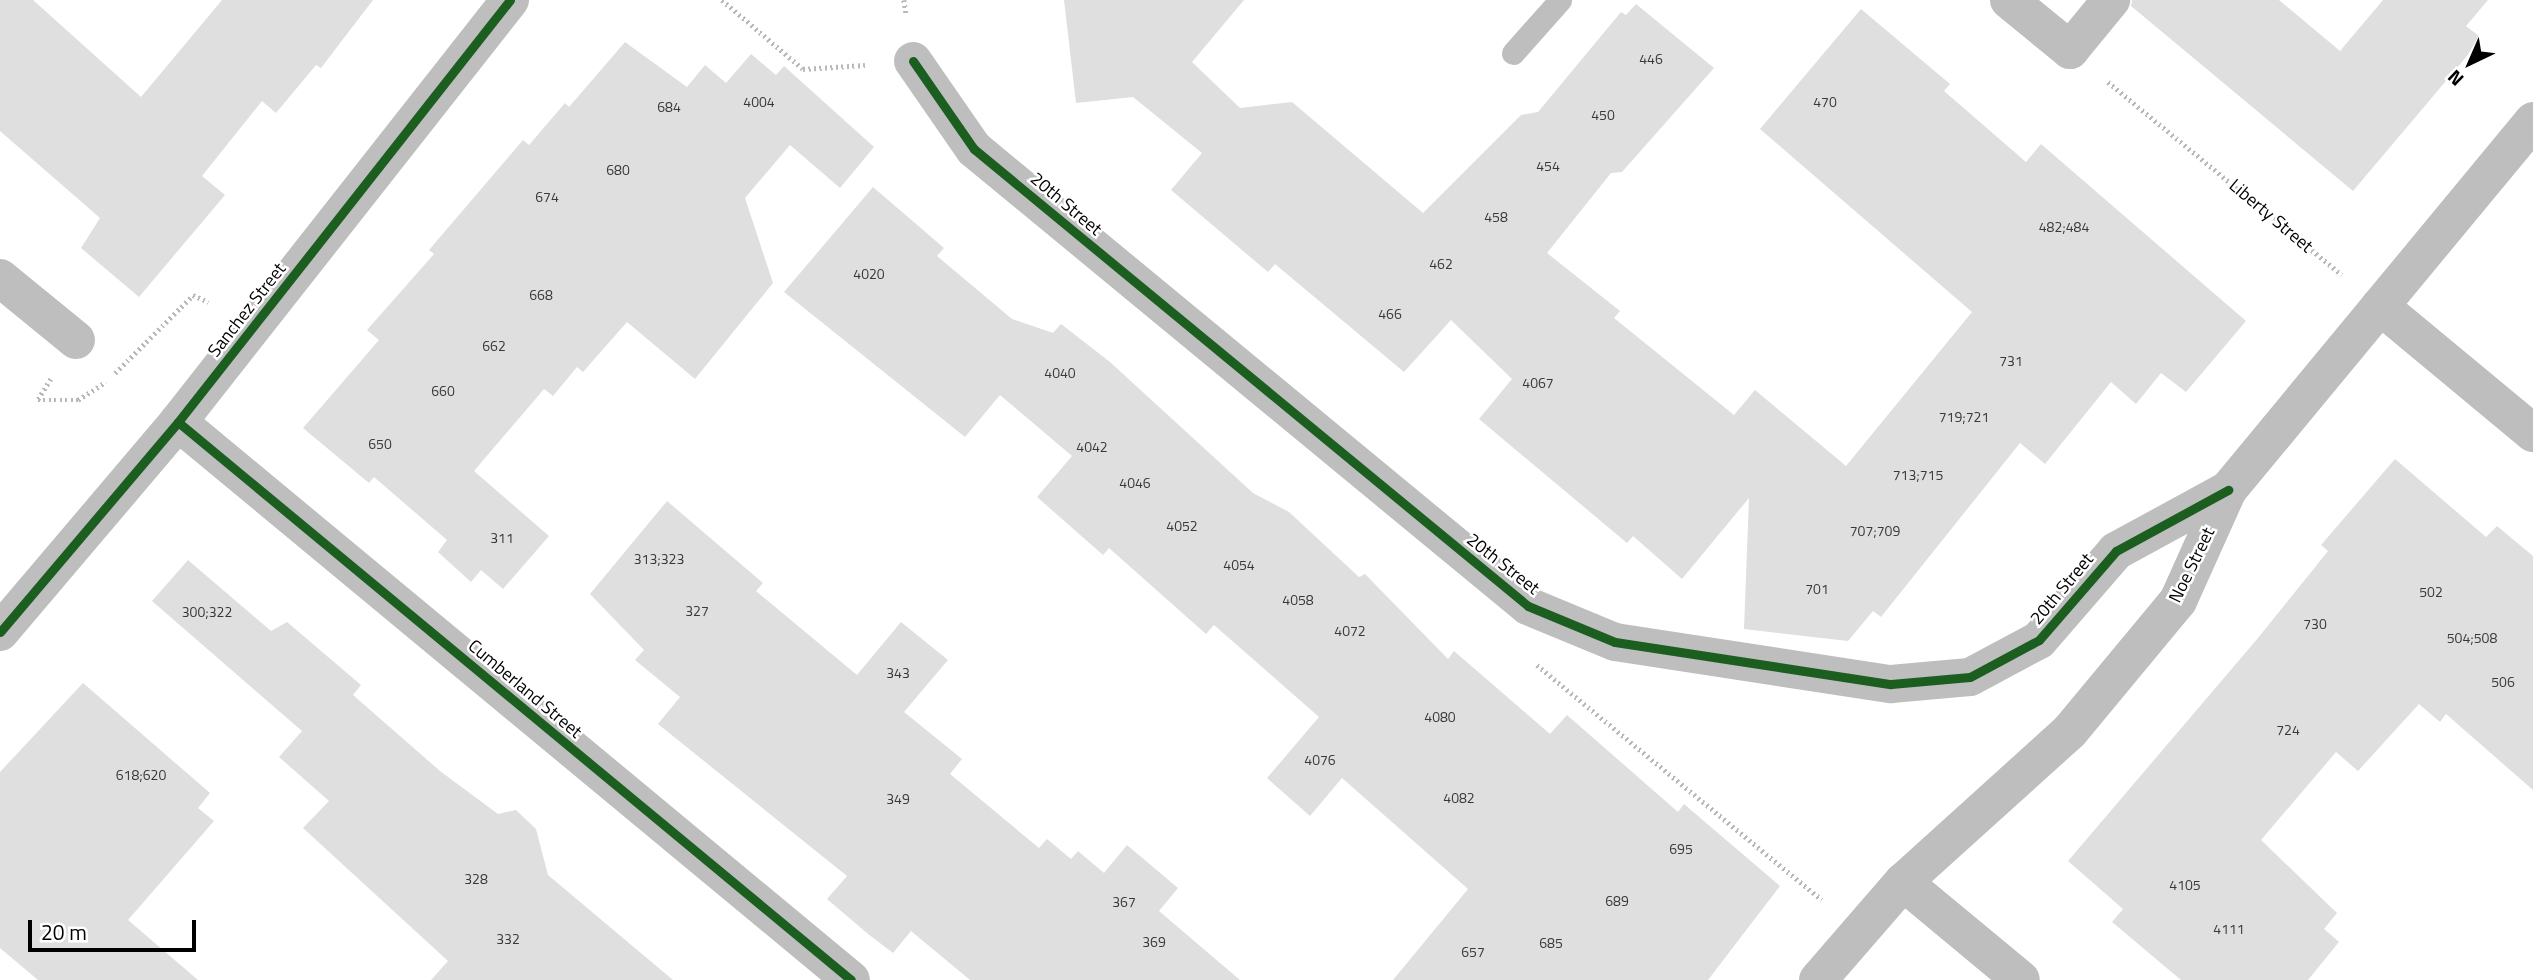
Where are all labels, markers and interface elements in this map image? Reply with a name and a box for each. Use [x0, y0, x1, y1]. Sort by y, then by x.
north arrow [2435, 28, 2505, 98]
house number: 446 [1639, 51, 1663, 67]
text: N [2440, 63, 2470, 93]
house number: 4004 [743, 94, 775, 110]
house number: 470 [1813, 94, 1837, 110]
house number: 684 [657, 99, 681, 115]
house number: 450 [1591, 107, 1615, 123]
house number: 454 [1536, 158, 1560, 174]
house number: 680 [606, 162, 630, 178]
street label: 20th Street [1026, 168, 1106, 240]
street label: Liberty Street [2225, 175, 2317, 257]
house number: 674 [535, 189, 559, 205]
house number: 458 [1484, 209, 1508, 225]
house number: 482;484 [2039, 219, 2089, 235]
house number: 462 [1429, 256, 1453, 272]
street label: Sanchez Street [204, 259, 290, 361]
house number: 4020 [853, 266, 885, 282]
house number: 668 [529, 287, 553, 303]
house number: 466 [1378, 306, 1402, 322]
house number: 662 [482, 338, 506, 354]
house number: 731 [1999, 353, 2023, 369]
house number: 4040 [1044, 365, 1076, 381]
house number: 4067 [1522, 375, 1554, 391]
house number: 660 [431, 383, 455, 399]
house number: 719;721 [1939, 409, 1989, 425]
house number: 650 [368, 436, 392, 452]
house number: 4042 [1076, 439, 1108, 455]
house number: 713;715 [1893, 467, 1943, 483]
house number: 4046 [1119, 475, 1151, 491]
house number: 4052 [1166, 518, 1198, 534]
house number: 707;709 [1850, 523, 1900, 539]
street label: Noe Street [2165, 524, 2219, 606]
street label: 20th Street [1462, 529, 1544, 599]
house number: 311 [490, 530, 514, 546]
street label: 20th Street [2026, 549, 2098, 629]
house number: 313;323 [634, 551, 684, 567]
house number: 4054 [1223, 557, 1255, 573]
house number: 701 [1805, 581, 1829, 597]
house number: 502 [2419, 584, 2443, 600]
house number: 4058 [1282, 592, 1314, 608]
house number: 327 [685, 603, 709, 619]
house number: 300;322 [182, 604, 232, 620]
house number: 730 [2303, 616, 2327, 632]
house number: 4072 [1334, 623, 1366, 639]
house number: 504;508 [2447, 630, 2497, 646]
street label: Cumberland Street [464, 635, 586, 743]
house number: 343 [886, 665, 910, 681]
house number: 506 [2491, 674, 2515, 690]
house number: 4080 [1424, 709, 1456, 725]
house number: 724 [2276, 722, 2300, 738]
house number: 4076 [1304, 752, 1336, 768]
house number: 618;620 [116, 767, 166, 783]
house number: 4082 [1443, 790, 1475, 806]
house number: 349 [886, 791, 910, 807]
house number: 695 [1669, 841, 1693, 857]
house number: 328 [464, 871, 488, 887]
house number: 4105 [2169, 877, 2201, 893]
house number: 689 [1605, 893, 1629, 909]
house number: 367 [1112, 894, 1136, 910]
scale bar [32, 906, 200, 950]
text: 20 m [41, 916, 87, 948]
house number: 4111 [2213, 921, 2245, 937]
house number: 332 [496, 931, 520, 947]
house number: 369 [1142, 934, 1166, 950]
house number: 685 [1539, 935, 1563, 951]
house number: 657 [1461, 944, 1485, 960]

